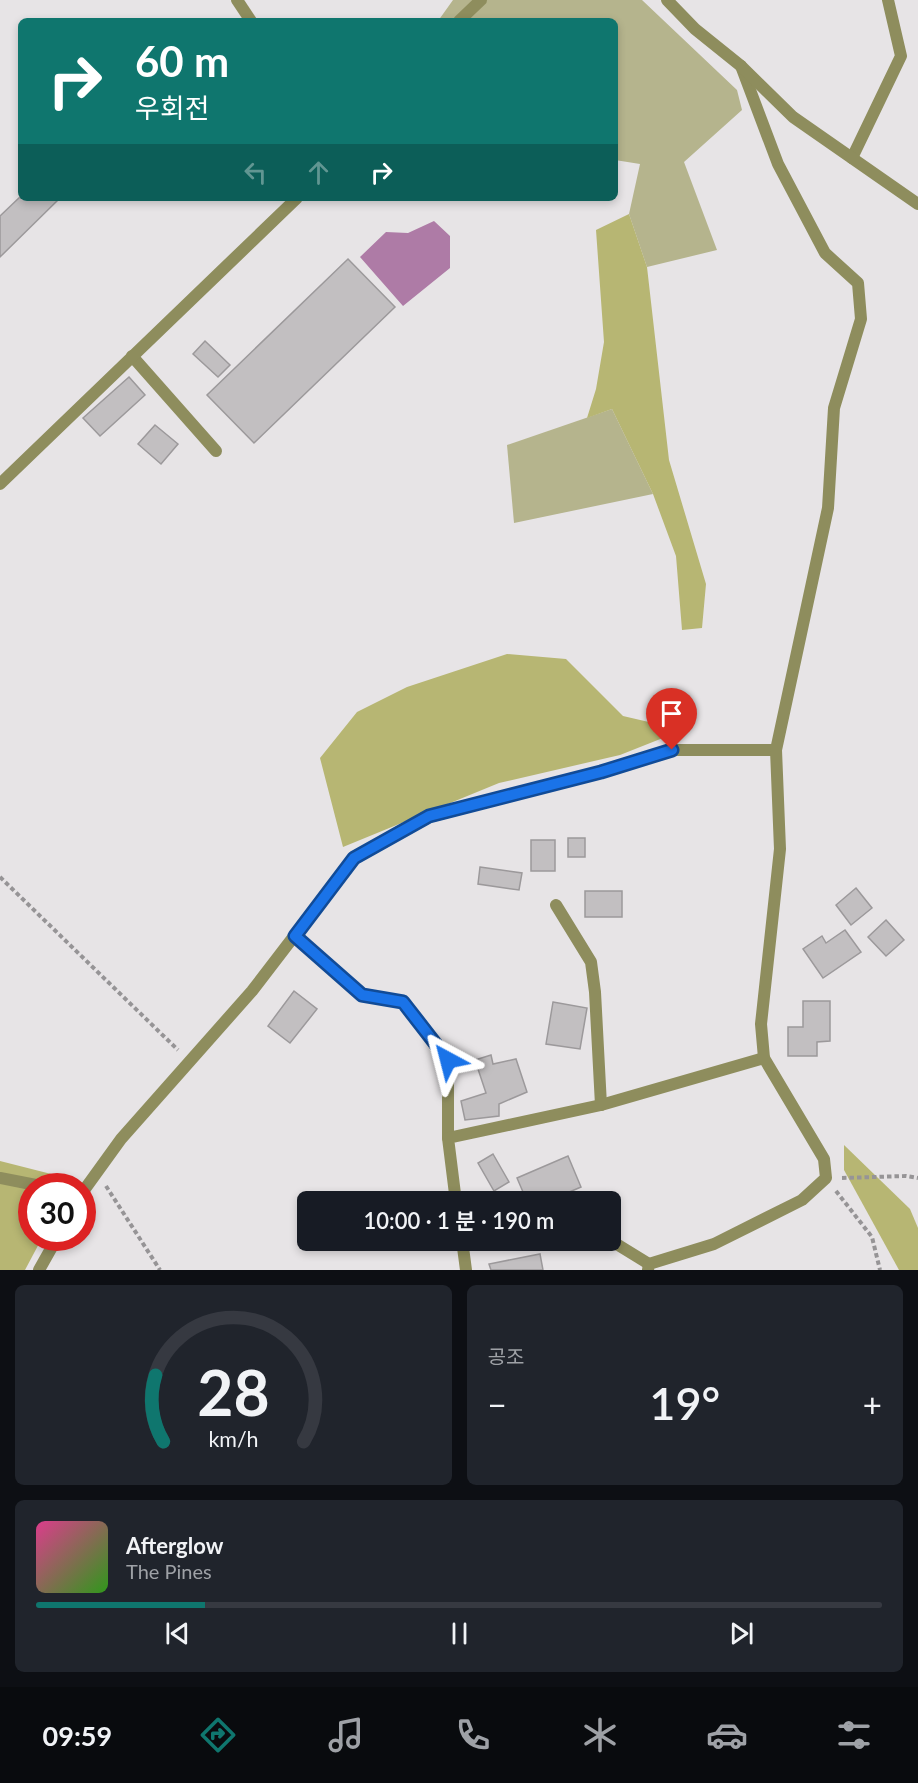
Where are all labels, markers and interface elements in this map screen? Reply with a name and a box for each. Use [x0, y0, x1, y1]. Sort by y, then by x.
text: 60 m [135, 36, 229, 86]
icon: right [36, 42, 114, 120]
text: 우회전 [135, 91, 210, 124]
icon: left [239, 156, 272, 189]
icon: ahead [302, 156, 335, 189]
icon: right [365, 156, 398, 189]
pin [646, 688, 697, 750]
icon: arrive [655, 697, 688, 730]
position arrow [416, 1028, 480, 1092]
speed limit sign: 30 [18, 1173, 96, 1251]
text: 10:00 · 1 분 · 190 m [364, 1207, 554, 1234]
text: 공조 [488, 1344, 524, 1368]
text: 28 [197, 1354, 269, 1429]
text: 19° [649, 1376, 720, 1430]
text: − [488, 1384, 507, 1424]
text: + [863, 1384, 882, 1424]
text: km/h [208, 1426, 258, 1452]
text: Afterglow [126, 1532, 223, 1559]
text: The Pines [126, 1559, 212, 1583]
icon: previous [161, 1617, 194, 1650]
icon: pause [443, 1617, 476, 1650]
icon: next [725, 1617, 758, 1650]
icon: directions [197, 1714, 239, 1756]
icon: music [325, 1714, 367, 1756]
icon: phone [452, 1714, 494, 1756]
icon: climate [579, 1714, 621, 1756]
icon: car [706, 1714, 748, 1756]
icon: filters [833, 1714, 875, 1756]
text: 09:59 [43, 1719, 112, 1752]

